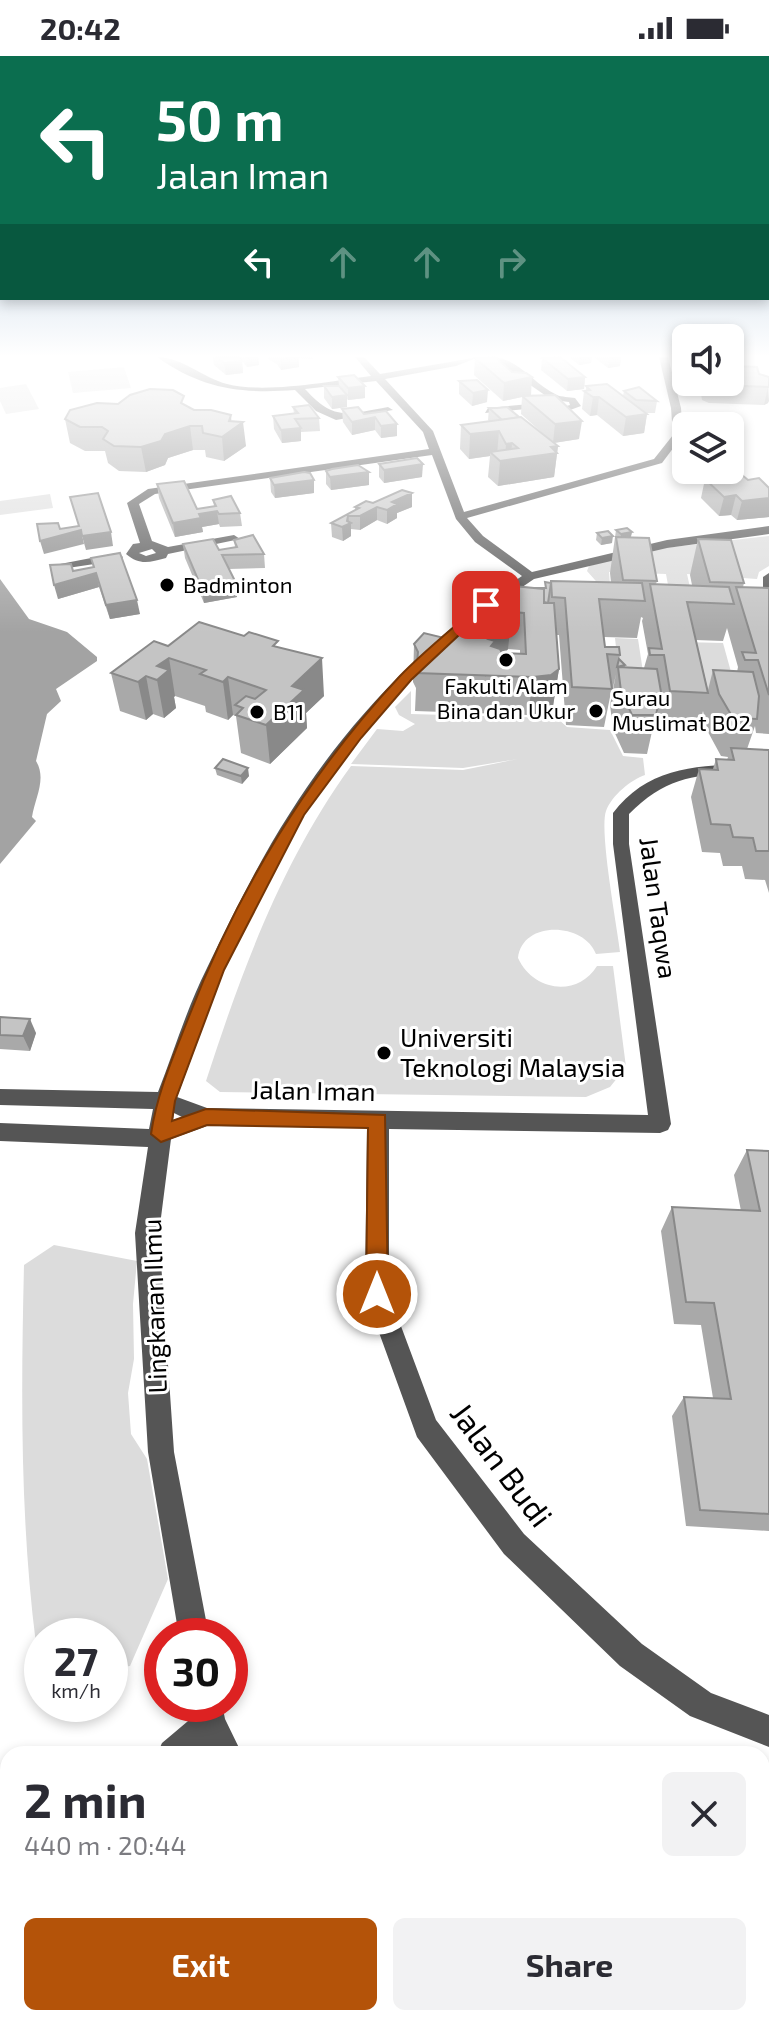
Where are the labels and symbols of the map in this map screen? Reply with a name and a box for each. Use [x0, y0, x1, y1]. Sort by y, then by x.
place label: Badminton [183, 571, 293, 597]
pin [452, 571, 520, 639]
marker: Badminton [158, 576, 176, 594]
marker: Fakulti Alam Bina dan Ukur [497, 651, 515, 669]
place label: Fakulti Alam Bina dan Ukur [437, 672, 575, 723]
place label: Surau Muslimat B02 [612, 684, 751, 735]
place label: B11 [273, 698, 304, 724]
marker: Surau Muslimat B02 [587, 702, 605, 720]
marker: B11 [248, 703, 266, 721]
street label: Jalan Taqwa [634, 835, 685, 981]
place label: Universiti Teknologi Malaysia [400, 1021, 625, 1082]
marker: Universiti Teknologi Malaysia [375, 1044, 393, 1062]
street label: Jalan Iman [250, 1073, 376, 1106]
street label: Lingkaran Ilmu [135, 1218, 172, 1394]
position arrow [335, 1252, 419, 1336]
street label: Jalan Budi [444, 1394, 562, 1533]
speed limit sign: 30 [144, 1618, 248, 1722]

